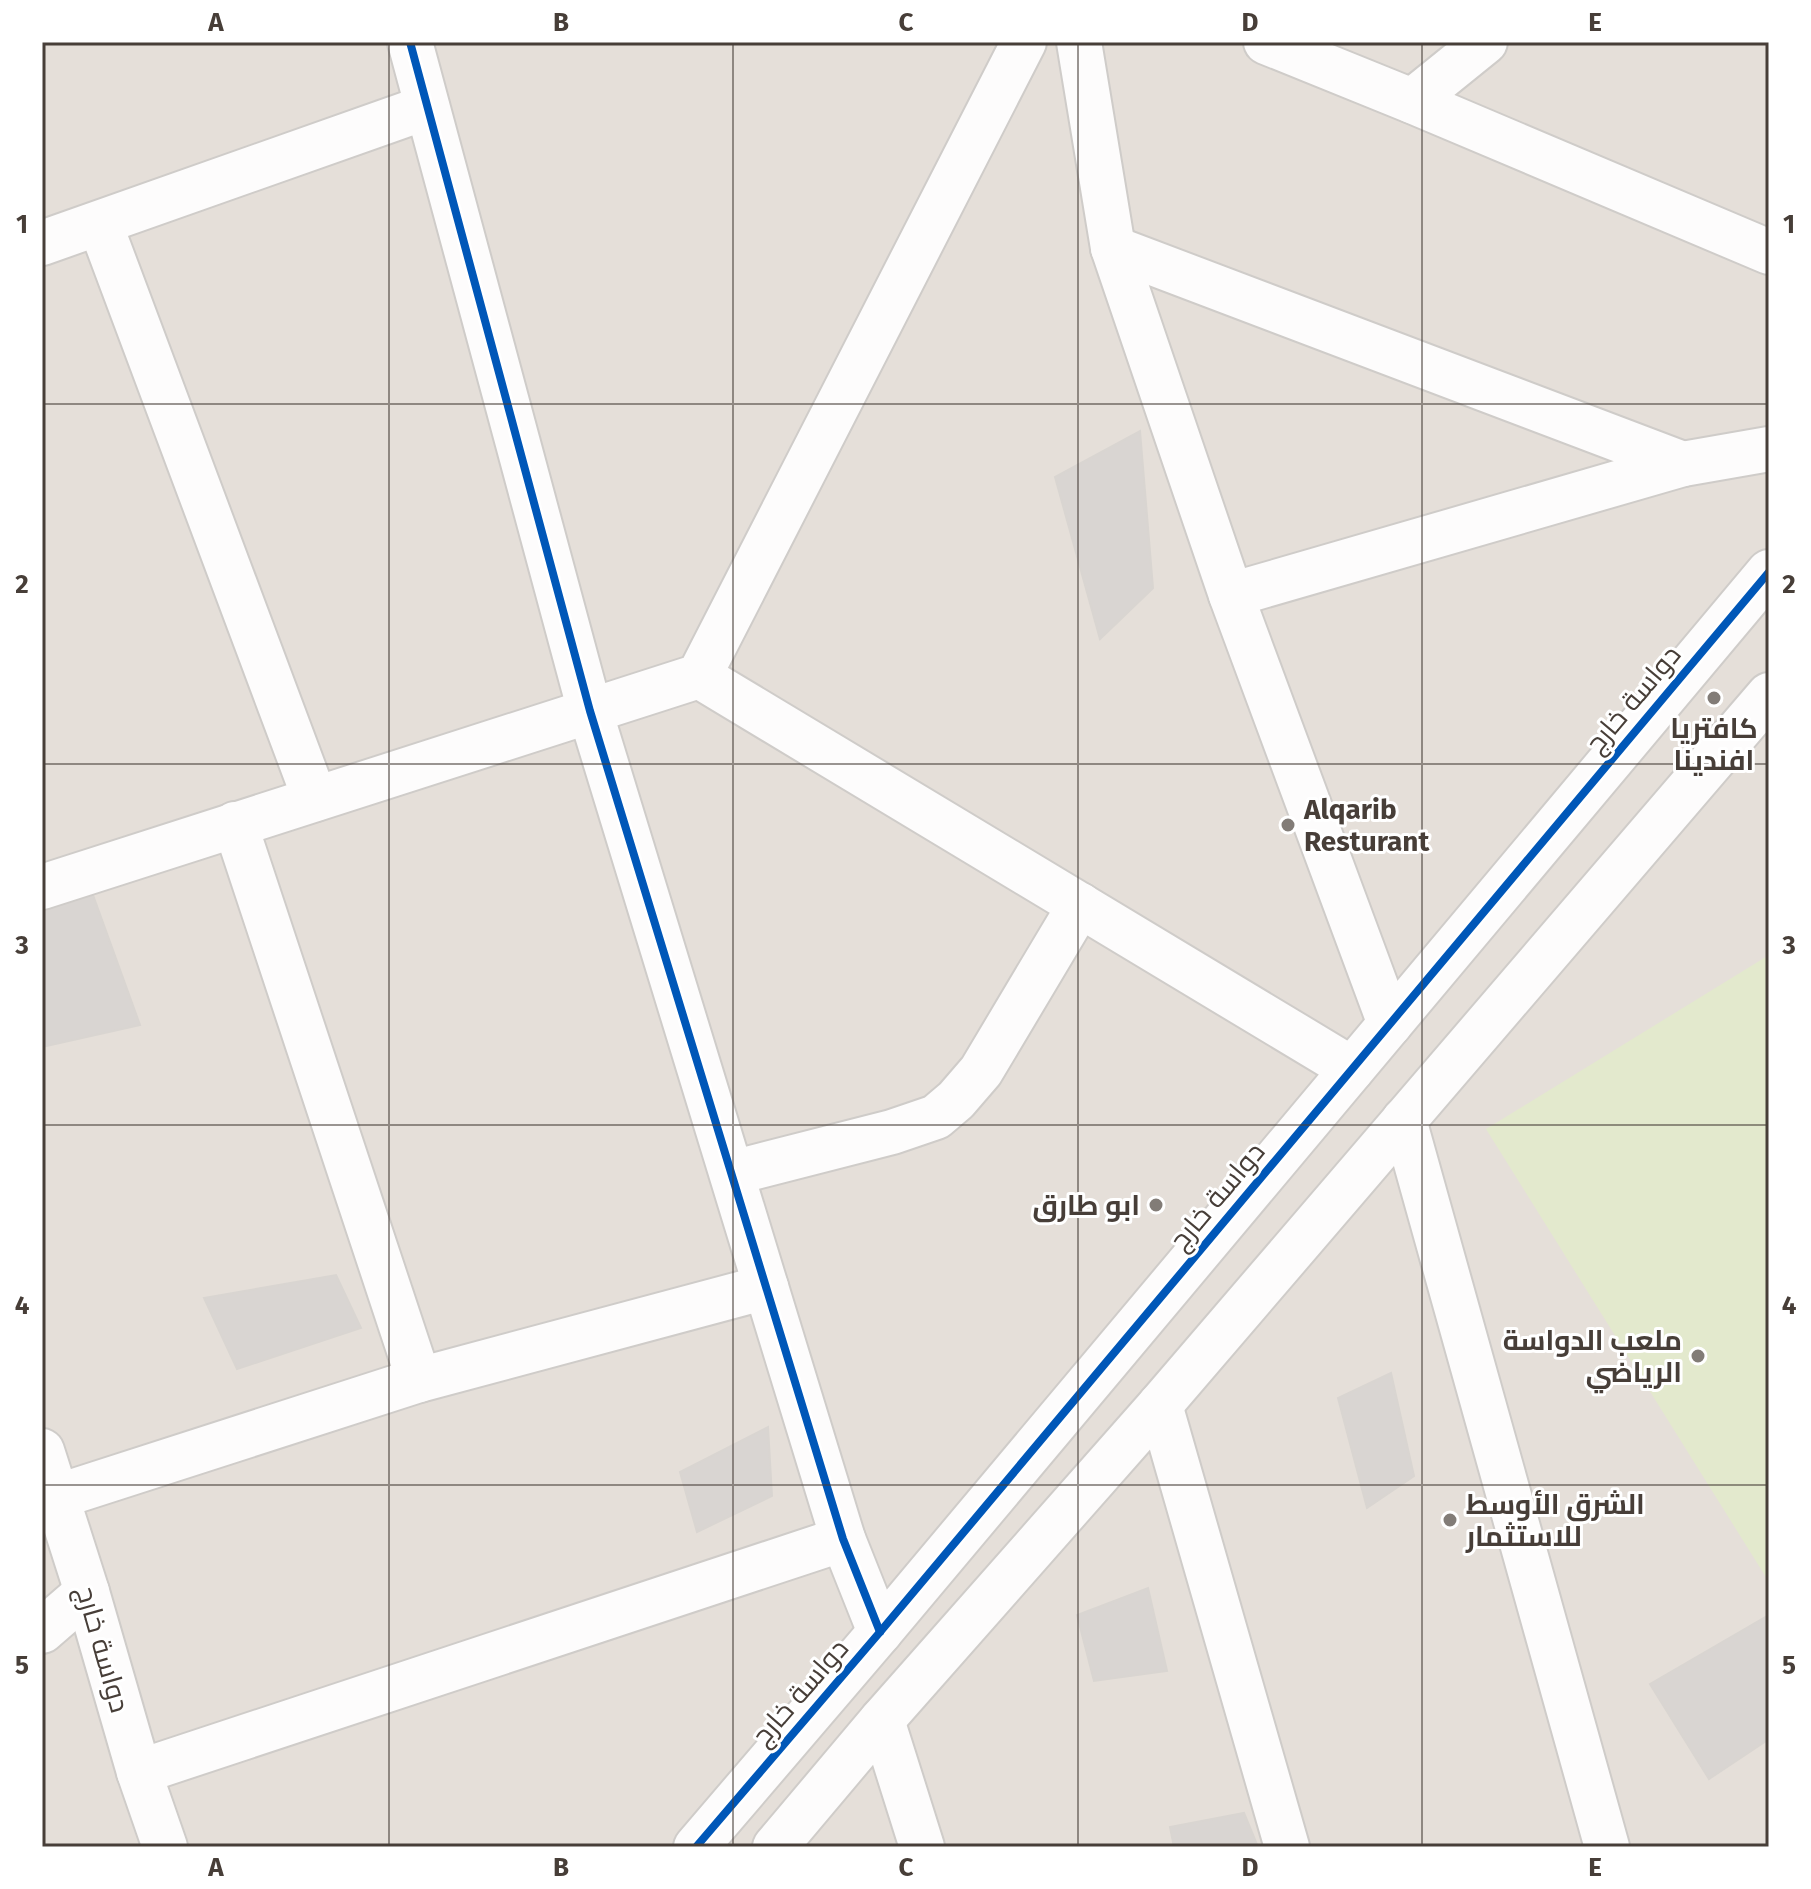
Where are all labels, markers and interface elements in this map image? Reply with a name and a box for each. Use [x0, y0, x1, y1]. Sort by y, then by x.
text: A [207, 7, 224, 38]
text: B [553, 7, 569, 38]
text: C [899, 7, 914, 38]
text: D [1242, 7, 1259, 38]
text: E [1588, 7, 1602, 38]
text: 1 [16, 209, 28, 240]
text: 1 [1783, 209, 1795, 240]
text: 2 [15, 569, 29, 600]
text: 2 [1782, 569, 1796, 600]
street label: دواسة خارج [1578, 638, 1689, 761]
marker: كافتريا افندينا [1705, 689, 1723, 707]
place label: كافتريا افندينا [1670, 712, 1758, 777]
place label: Alqarib Resturant [1303, 793, 1430, 858]
marker: Alqarib Resturant [1279, 816, 1297, 834]
text: 3 [14, 930, 29, 961]
text: 3 [1781, 930, 1796, 961]
street label: دواسة خارج [1162, 1135, 1273, 1258]
place label: ابو طارق [1032, 1189, 1140, 1223]
marker: ابو طارق [1147, 1196, 1165, 1214]
text: 4 [15, 1290, 30, 1321]
text: 4 [1782, 1290, 1797, 1321]
place label: ملعب الدواسة الرياضي [1503, 1324, 1682, 1394]
marker: ملعب الدواسة الرياضي [1689, 1347, 1707, 1365]
place label: الشرق الأوسط للاستثمار [1465, 1488, 1645, 1553]
marker: الشرق الأوسط للاستثمار [1441, 1511, 1459, 1529]
street label: دواسة خارج [67, 1582, 137, 1717]
street label: دواسة خارج [745, 1632, 857, 1753]
text: 5 [15, 1650, 29, 1681]
text: 5 [1782, 1650, 1796, 1681]
text: A [207, 1852, 224, 1883]
text: B [553, 1852, 569, 1883]
text: C [899, 1852, 914, 1883]
text: D [1242, 1852, 1259, 1883]
text: E [1588, 1852, 1602, 1883]

